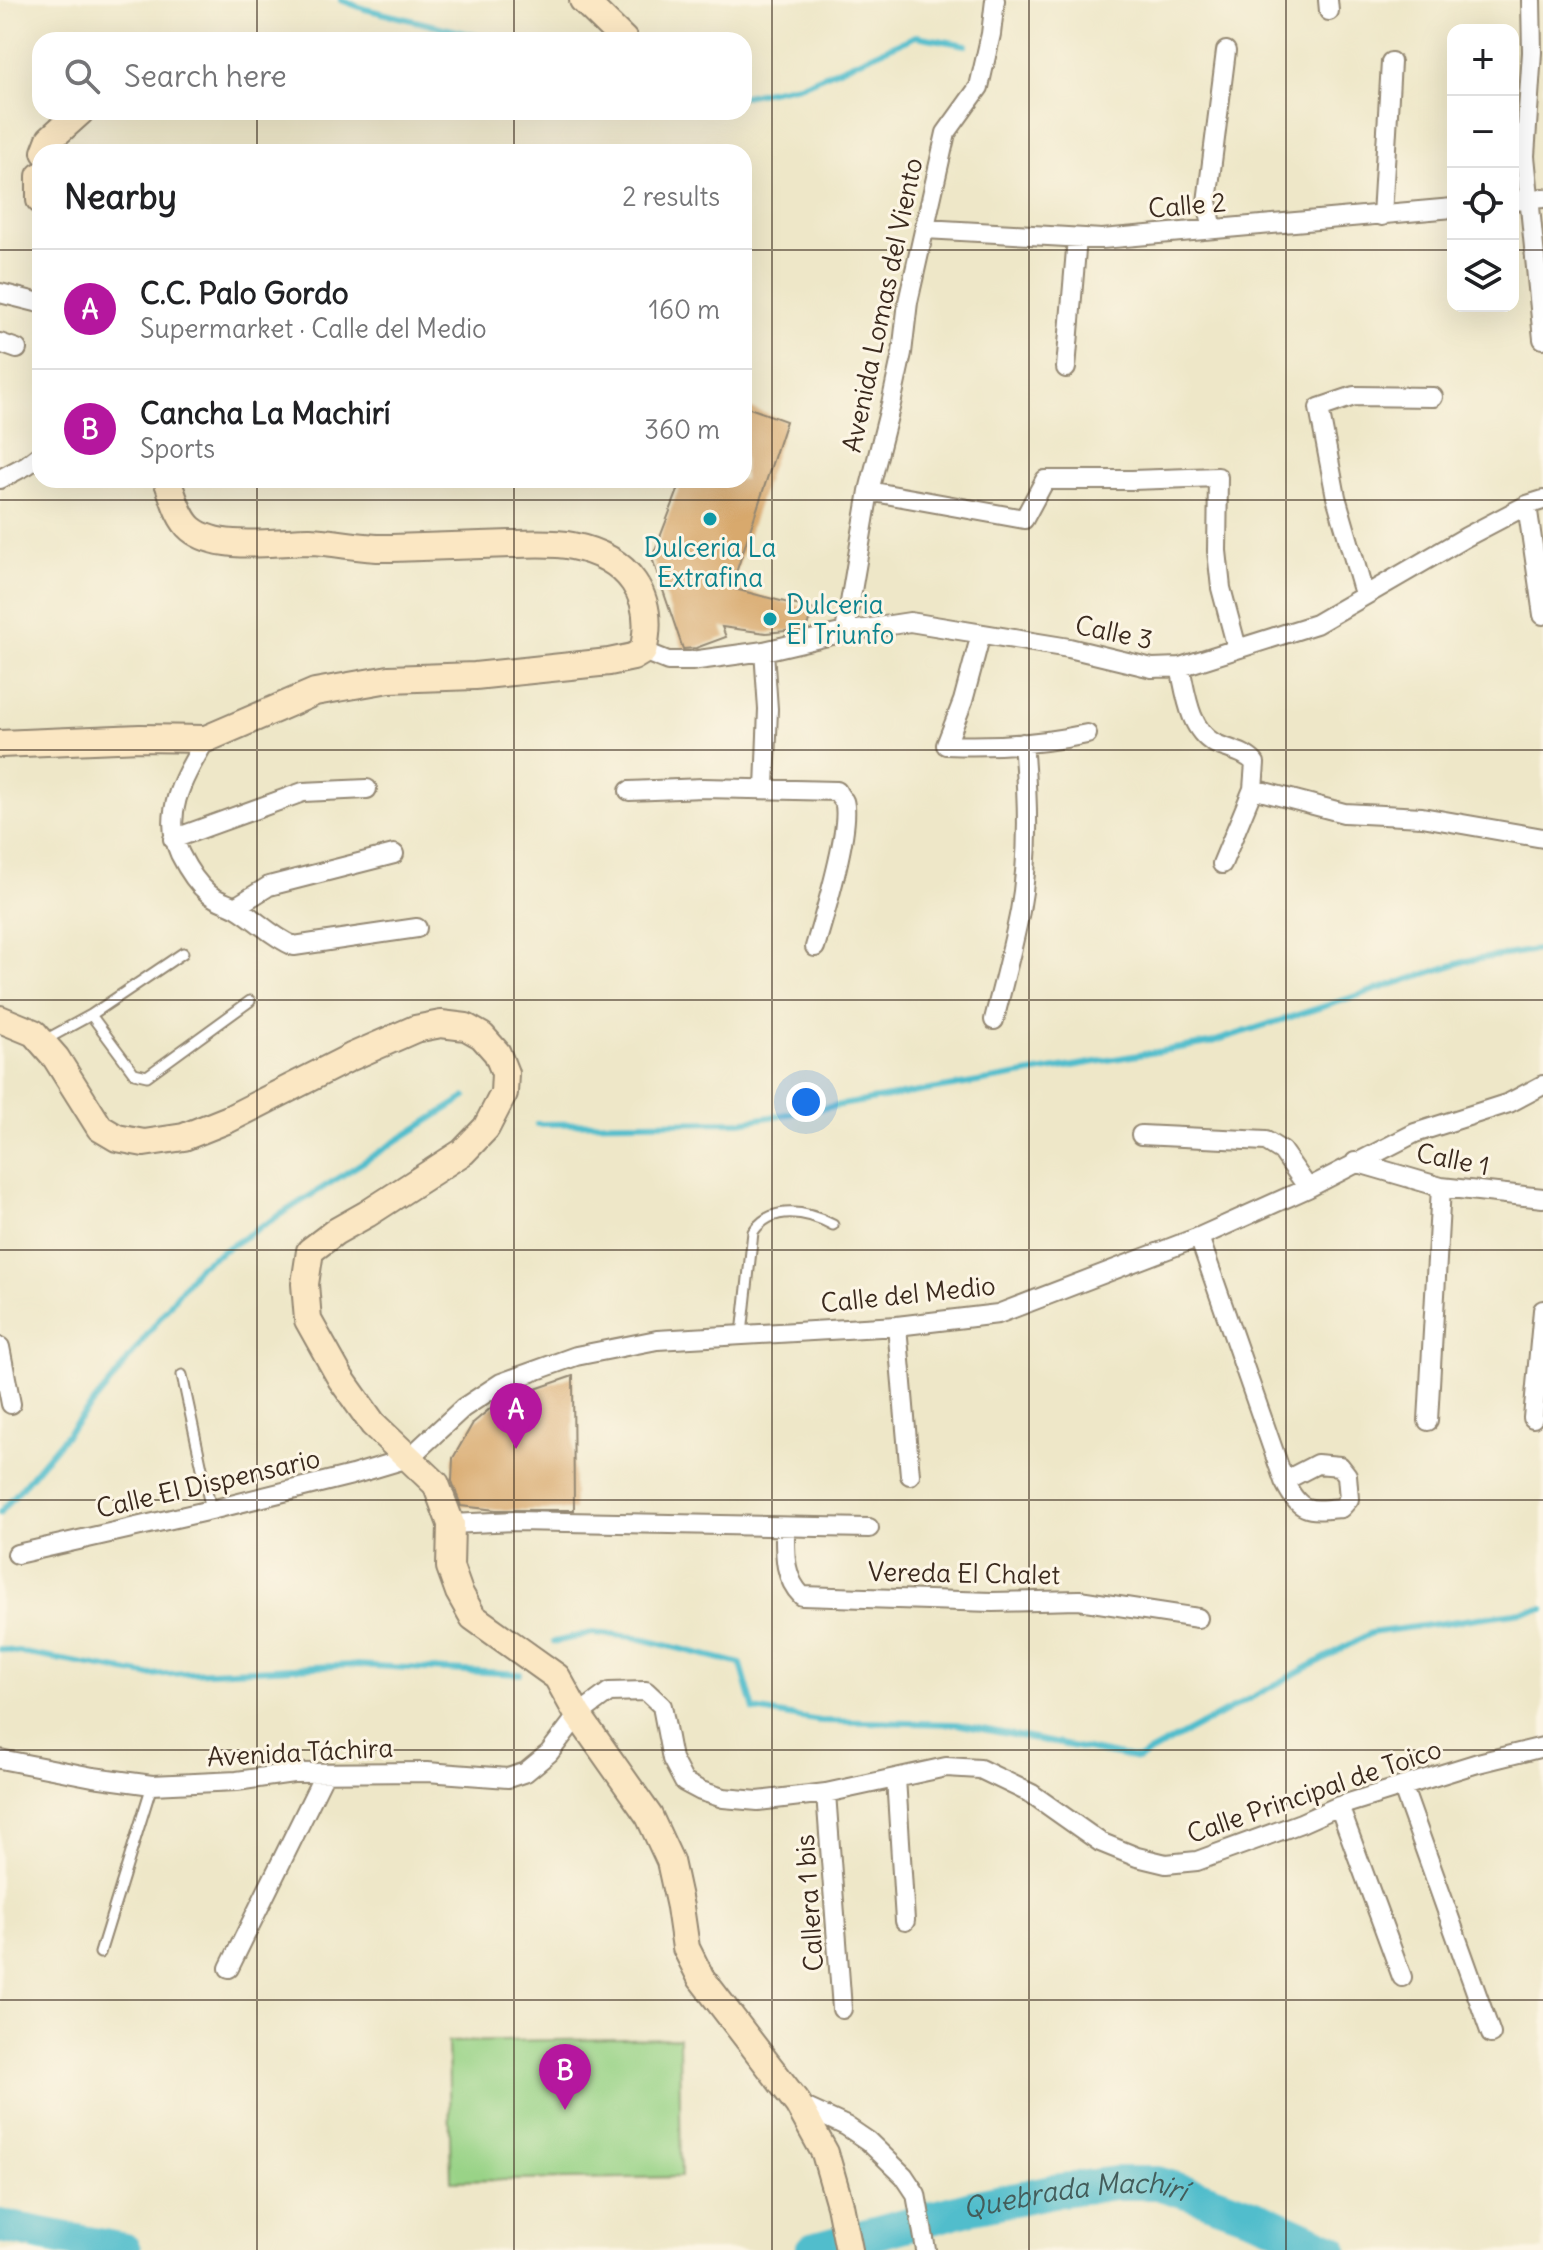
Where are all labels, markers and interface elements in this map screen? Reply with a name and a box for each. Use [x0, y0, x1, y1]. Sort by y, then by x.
map controls [1447, 24, 1519, 312]
button: + [1447, 24, 1519, 96]
search box [32, 32, 752, 120]
icon: search [60, 54, 104, 98]
text: Search here [124, 57, 287, 95]
button: − [1447, 96, 1519, 168]
street label: Avenida Lomas del Viento [835, 155, 929, 455]
button: locate [1447, 168, 1519, 240]
text: Nearby [64, 175, 177, 218]
text: 2 results [622, 180, 720, 213]
street label: Calle 2 [1147, 185, 1227, 225]
button: layers [1447, 240, 1519, 312]
text: C.C. Palo Gordo [140, 274, 349, 312]
text: A [82, 293, 98, 326]
text: 160 m [649, 293, 720, 326]
text: Supermarket · Calle del Medio [140, 312, 487, 345]
text: Cancha La Machirí [140, 394, 391, 432]
text: B [81, 413, 99, 446]
text: 360 m [644, 413, 720, 446]
text: Sports [140, 432, 215, 465]
marker: Dulceria La Extrafina [701, 510, 719, 528]
place label: Dulceria La Extrafina [644, 531, 776, 594]
place label: Dulceria El Triunfo [786, 588, 894, 651]
street label: Calle 3 [1072, 608, 1156, 656]
marker: Dulceria El Triunfo [761, 610, 779, 628]
your location [786, 1082, 826, 1122]
street label: Calle 1 [1414, 1136, 1492, 1182]
street label: Calle del Medio [819, 1268, 997, 1320]
pin: A [490, 1383, 542, 1449]
street label: Calle El Dispensario [93, 1441, 323, 1525]
street label: Vereda El Chalet [868, 1555, 1061, 1591]
street label: Avenida Táchira [206, 1731, 394, 1773]
street label: Calle Principal de Toico [1183, 1732, 1445, 1850]
street label: Callera 1 bis [788, 1833, 830, 1973]
pin: B [539, 2044, 591, 2110]
water label: Quebrada Machirí [960, 2165, 1196, 2226]

